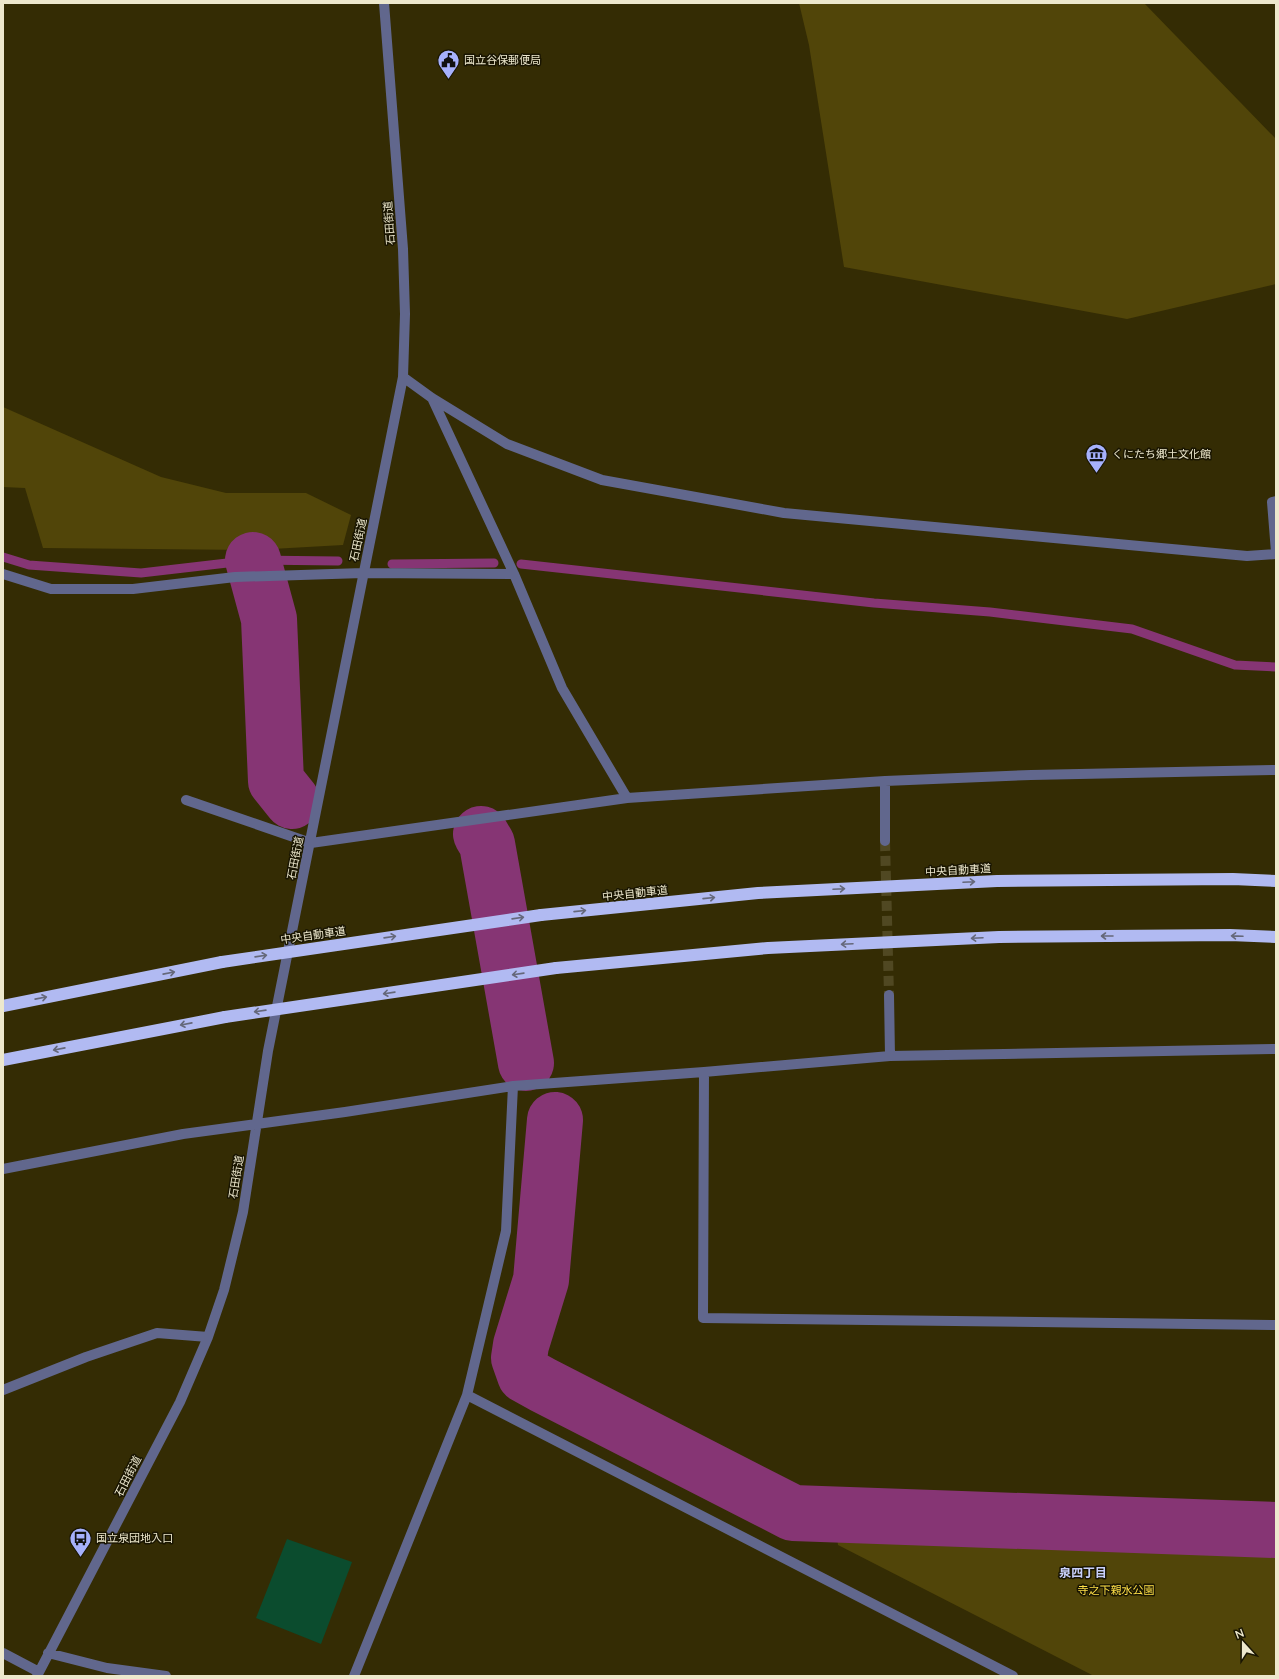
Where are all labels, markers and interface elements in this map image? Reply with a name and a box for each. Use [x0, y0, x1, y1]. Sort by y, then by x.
public building icon: 国立谷保郵便局 [436, 47, 462, 80]
place label: 国立谷保郵便局 [464, 53, 541, 66]
street label: 石田街道 [380, 201, 397, 245]
museum icon: くにたち郷土文化館 [1083, 441, 1109, 474]
place label: くにたち郷土文化館 [1112, 447, 1211, 460]
street label: 石田街道 [347, 517, 368, 563]
street label: 石田街道 [284, 835, 305, 881]
street label: 中央自動車道 [925, 861, 991, 878]
one-way arrow [962, 879, 975, 886]
street label: 中央自動車道 [601, 883, 668, 902]
one-way arrow [832, 885, 845, 893]
one-way arrow [702, 894, 715, 902]
one-way arrow [573, 907, 586, 915]
one-way arrow [511, 914, 524, 922]
street label: 中央自動車道 [279, 923, 347, 946]
one-way arrow [1101, 932, 1114, 940]
one-way arrow [1231, 932, 1244, 939]
one-way arrow [383, 933, 396, 941]
one-way arrow [971, 934, 984, 942]
one-way arrow [841, 940, 854, 948]
one-way arrow [254, 952, 267, 960]
one-way arrow [162, 968, 175, 976]
one-way arrow [511, 970, 524, 978]
one-way arrow [383, 989, 396, 997]
one-way arrow [34, 994, 47, 1002]
one-way arrow [254, 1007, 267, 1015]
one-way arrow [180, 1020, 193, 1028]
one-way arrow [53, 1045, 66, 1053]
street label: 石田街道 [226, 1154, 245, 1200]
street label: 石田街道 [112, 1453, 143, 1498]
bus stop icon: 国立泉団地入口 [68, 1525, 94, 1558]
place label: 国立泉団地入口 [96, 1531, 173, 1544]
district label: 泉四丁目 [1059, 1565, 1107, 1580]
park label: 寺之下親水公園 [1078, 1583, 1155, 1596]
north arrow [1223, 1623, 1263, 1663]
text: N [1233, 1626, 1246, 1641]

